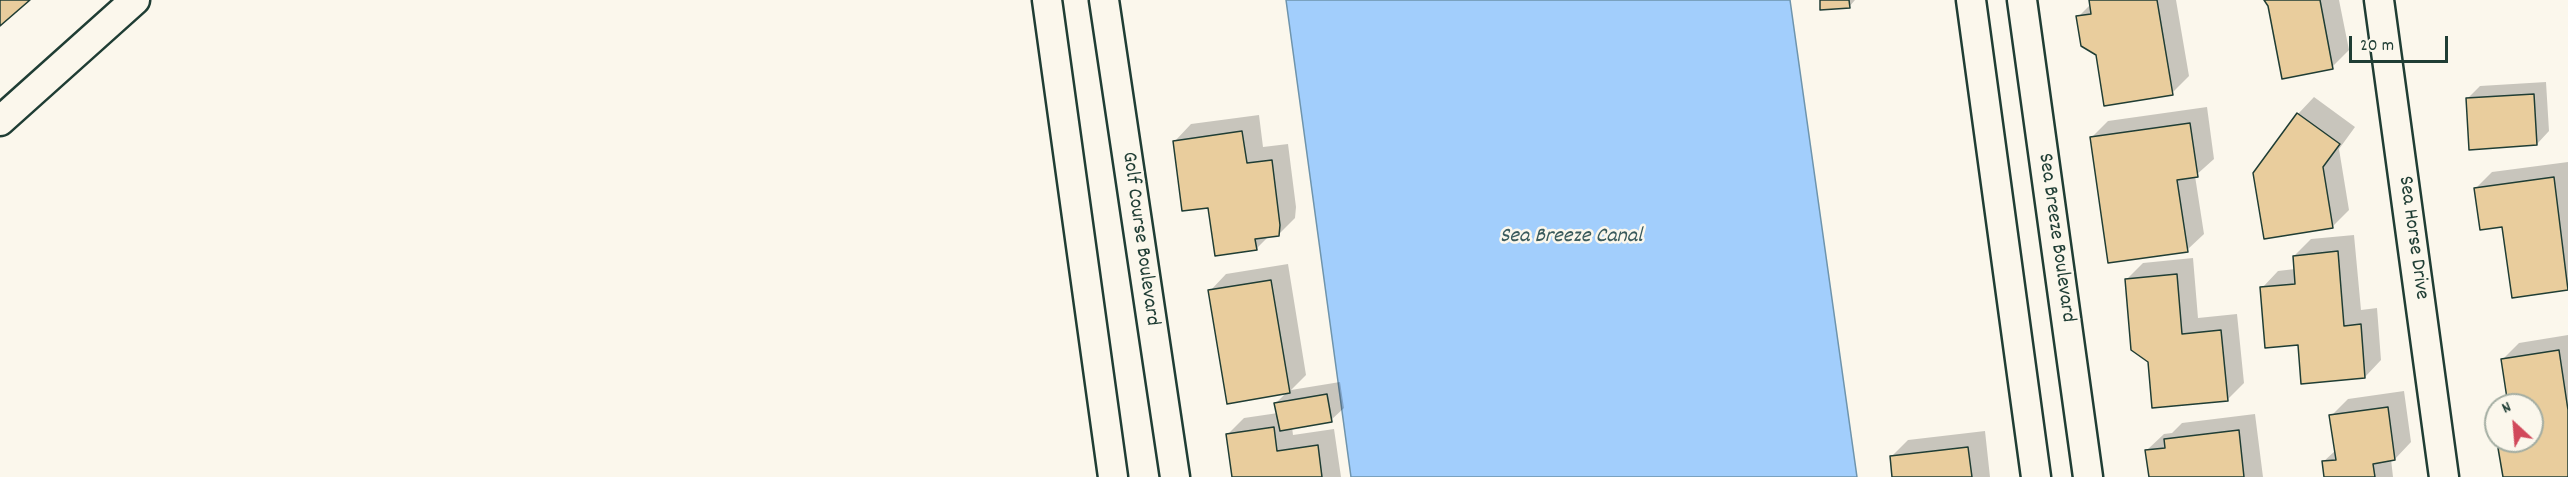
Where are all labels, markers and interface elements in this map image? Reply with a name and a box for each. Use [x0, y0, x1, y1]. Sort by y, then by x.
scale bar [2352, 24, 2451, 62]
text: 20 m [2360, 34, 2394, 59]
street label: Golf Course Boulevard [1114, 150, 1164, 328]
street label: Sea Breeze Boulevard [2031, 152, 2079, 324]
street label: Sea Horse Drive [2391, 175, 2433, 301]
water label: Sea Breeze Canal [1500, 225, 1642, 251]
north arrow [2484, 393, 2544, 453]
text: N [2498, 396, 2515, 420]

